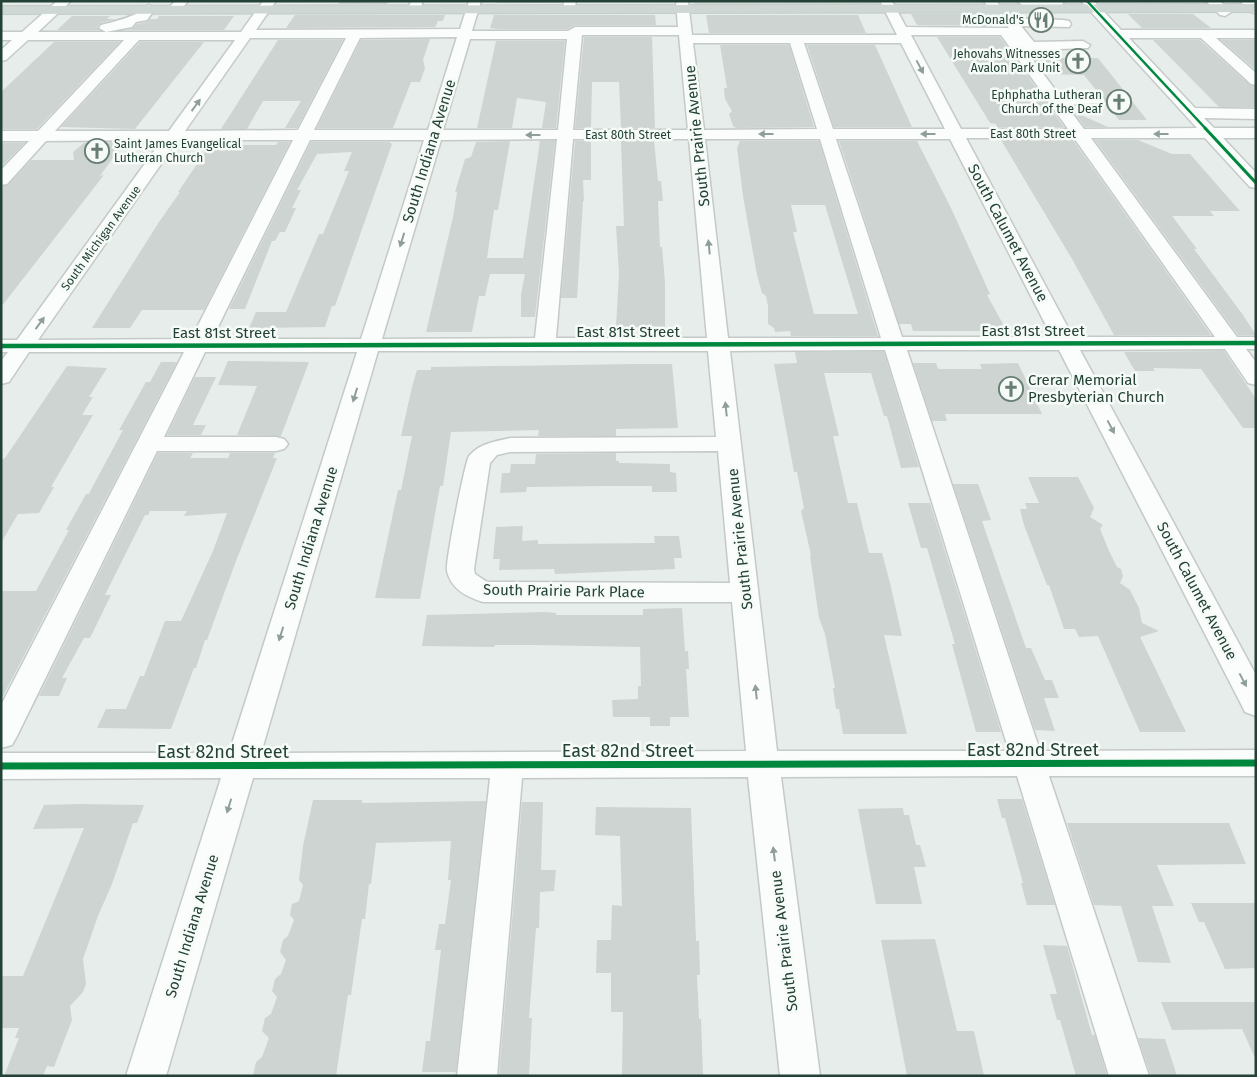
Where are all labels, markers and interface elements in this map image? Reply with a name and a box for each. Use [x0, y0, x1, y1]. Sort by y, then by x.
restaurant icon: McDonald's [1028, 7, 1054, 33]
place label: McDonald's [962, 13, 1024, 27]
place label: Jehovahs Witnesses Avalon Park Unit [953, 47, 1061, 75]
church icon: Jehovahs Witnesses Avalon Park Unit [1065, 48, 1091, 74]
one-way arrow [916, 60, 925, 74]
street label: South Prairie Avenue [681, 65, 713, 207]
street label: South Indiana Avenue [399, 77, 459, 225]
place label: Ephphatha Lutheran Church of the Deaf [991, 88, 1103, 116]
church icon: Ephphatha Lutheran Church of the Deaf [1106, 89, 1132, 115]
one-way arrow [191, 98, 201, 112]
street label: East 80th Street [990, 127, 1077, 141]
street label: East 80th Street [585, 128, 672, 142]
one-way arrow [758, 130, 774, 138]
one-way arrow [920, 130, 936, 138]
one-way arrow [1153, 130, 1169, 138]
one-way arrow [525, 131, 541, 139]
place label: Saint James Evangelical Lutheran Church [114, 137, 242, 165]
church icon: Saint James Evangelical Lutheran Church [84, 138, 110, 164]
street label: South Calumet Avenue [964, 161, 1052, 305]
street label: South Michigan Avenue [58, 183, 144, 293]
one-way arrow [398, 232, 406, 247]
one-way arrow [705, 239, 713, 255]
one-way arrow [35, 316, 45, 329]
street label: East 81st Street [981, 322, 1085, 340]
street label: East 81st Street [576, 323, 680, 341]
street label: East 81st Street [172, 324, 276, 342]
place label: Crerar Memorial Presbyterian Church [1028, 371, 1165, 406]
church icon: Crerar Memorial Presbyterian Church [998, 376, 1024, 402]
one-way arrow [350, 388, 358, 403]
one-way arrow [722, 400, 730, 416]
one-way arrow [1107, 420, 1115, 435]
street label: South Indiana Avenue [281, 464, 341, 612]
street label: South Prairie Avenue [724, 468, 756, 610]
street label: South Calumet Avenue [1153, 519, 1241, 663]
street label: South Prairie Park Place [483, 581, 645, 601]
one-way arrow [277, 627, 285, 642]
one-way arrow [1239, 673, 1247, 687]
one-way arrow [752, 684, 760, 700]
street label: East 82nd Street [967, 739, 1100, 761]
street label: East 82nd Street [562, 740, 695, 762]
street label: East 82nd Street [157, 741, 290, 763]
one-way arrow [224, 799, 232, 814]
one-way arrow [770, 845, 778, 861]
street label: South Indiana Avenue [162, 852, 222, 1000]
street label: South Prairie Avenue [766, 869, 802, 1013]

